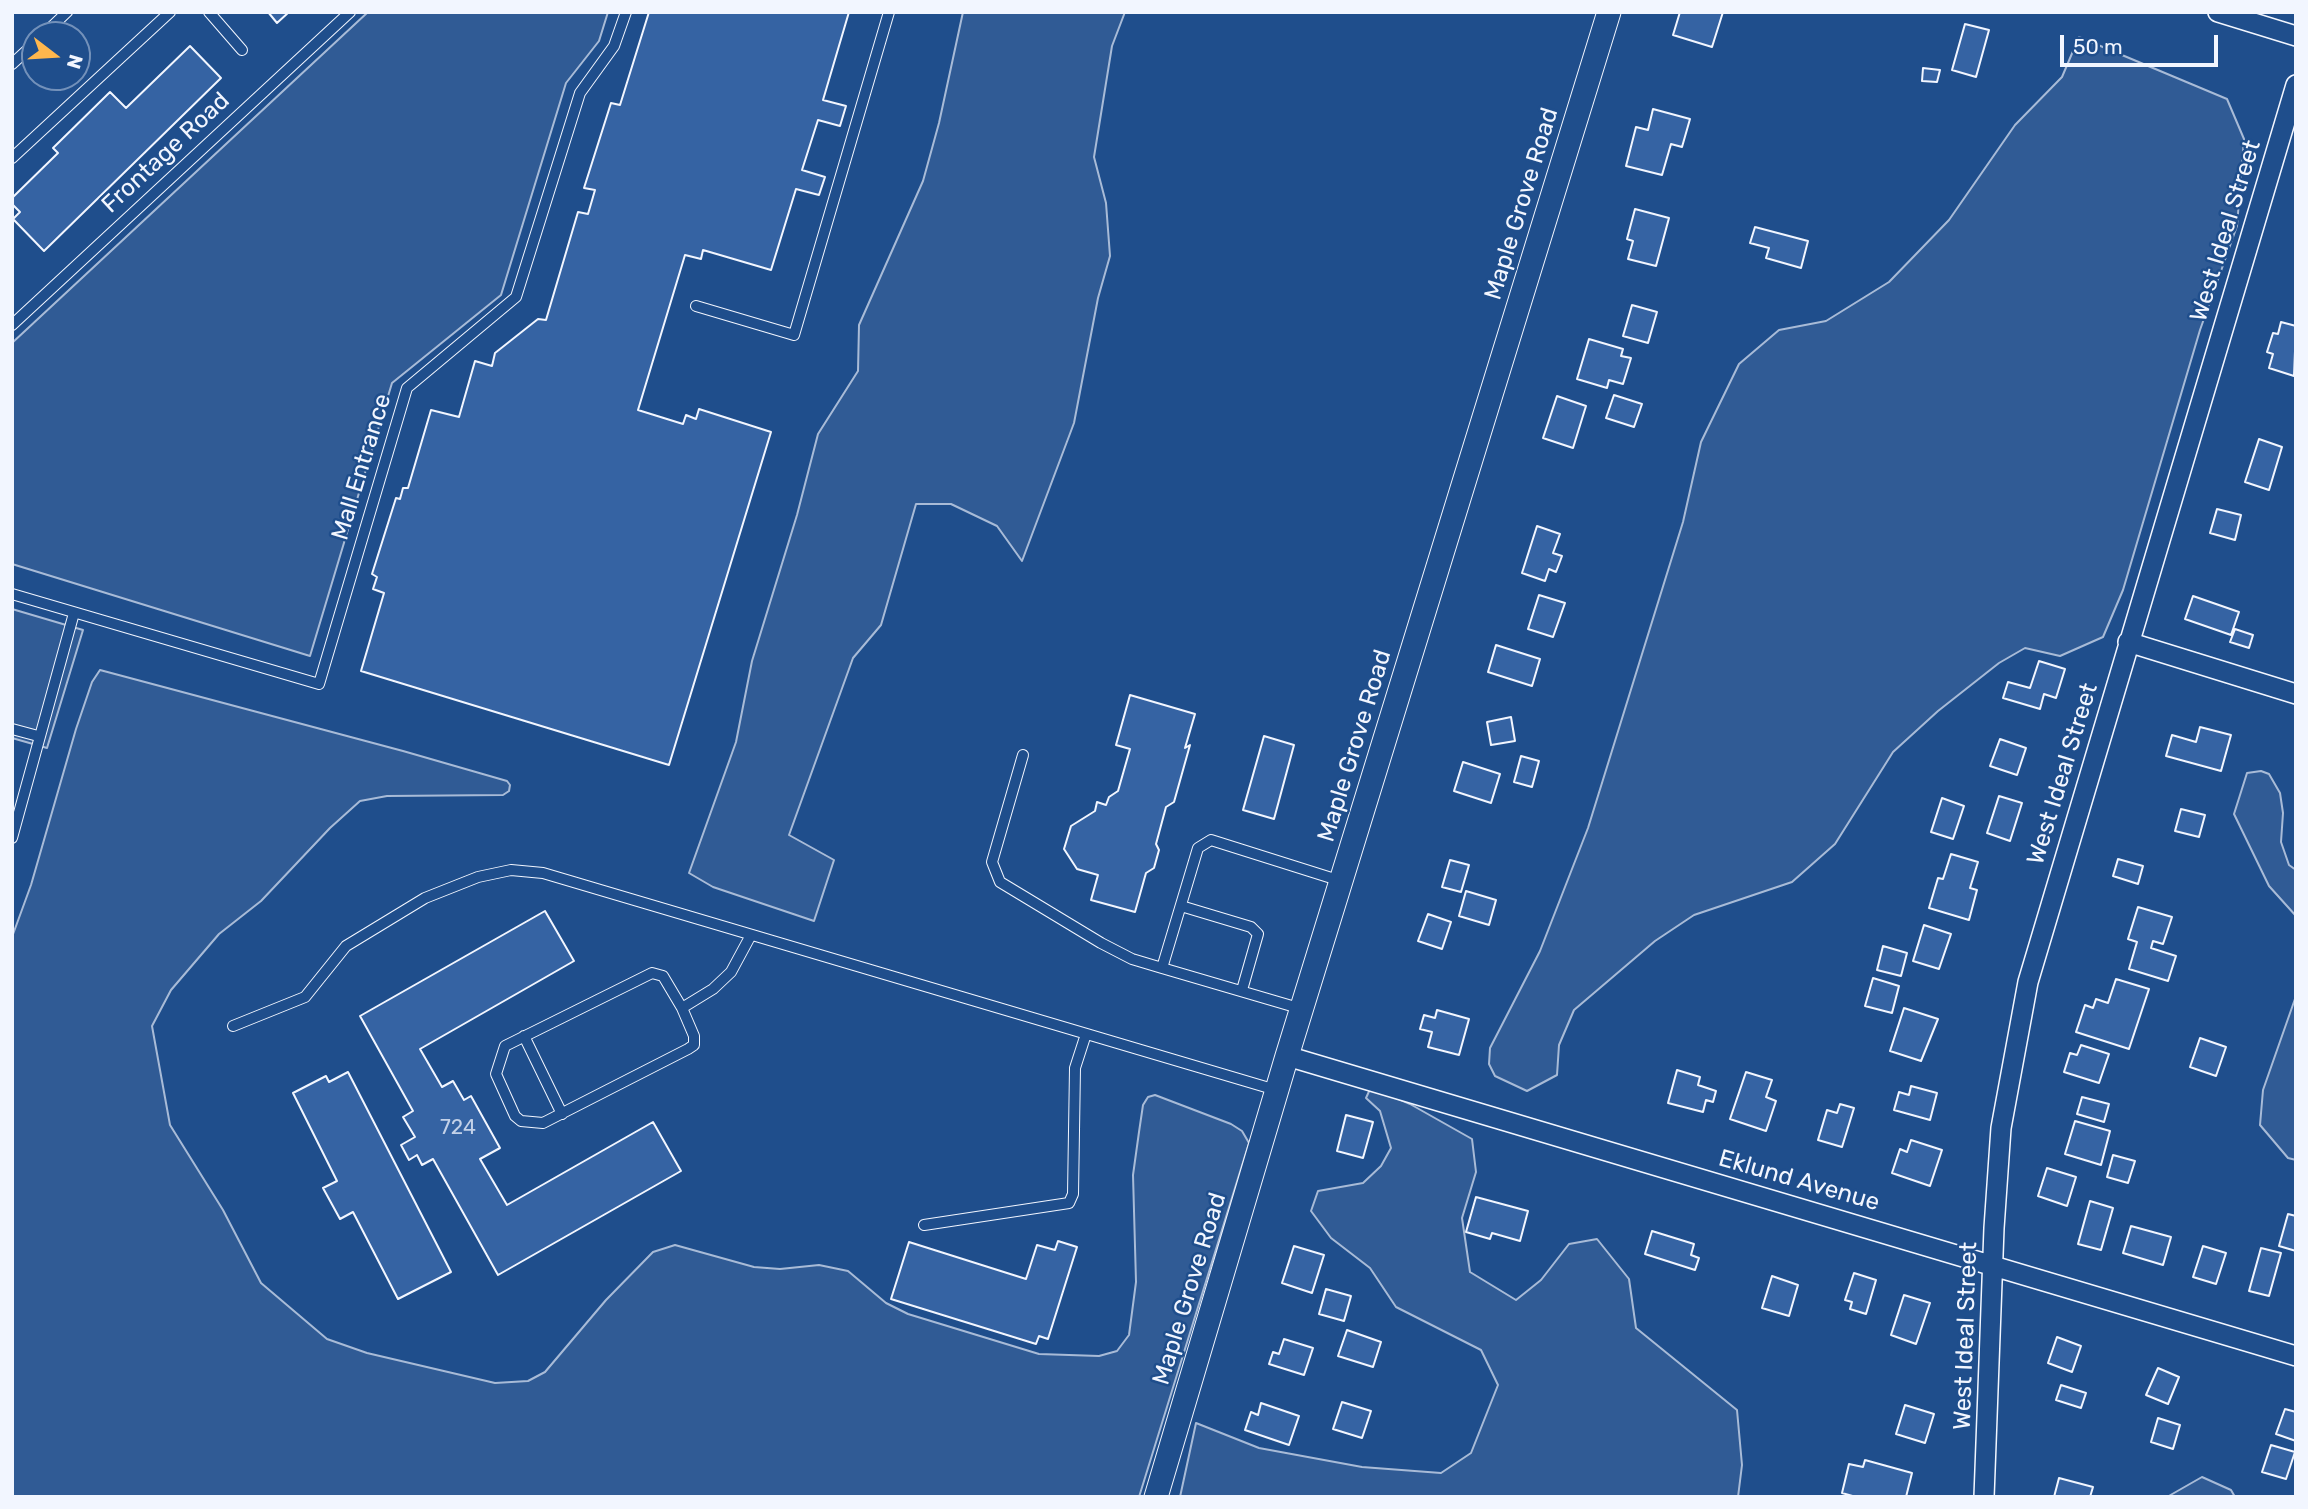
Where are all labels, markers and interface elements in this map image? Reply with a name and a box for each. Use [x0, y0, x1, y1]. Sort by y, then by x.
north arrow [21, 21, 91, 91]
scale bar [2063, 21, 2220, 65]
text: 50 m [2073, 34, 2123, 59]
text: N [62, 52, 88, 72]
street label: Frontage Road [96, 87, 236, 219]
street label: Maple Grove Road [1479, 104, 1565, 304]
street label: West Ideal Street [2185, 137, 2267, 325]
street label: Mall Entrance [326, 390, 398, 544]
street label: Maple Grove Road [1312, 646, 1398, 846]
street label: West Ideal Street [2022, 680, 2104, 868]
house number: 724 [440, 1115, 476, 1141]
street label: Eklund Avenue [1715, 1144, 1883, 1218]
street label: Maple Grove Road [1147, 1189, 1233, 1389]
street label: West Ideal Street [1948, 1241, 1984, 1431]

